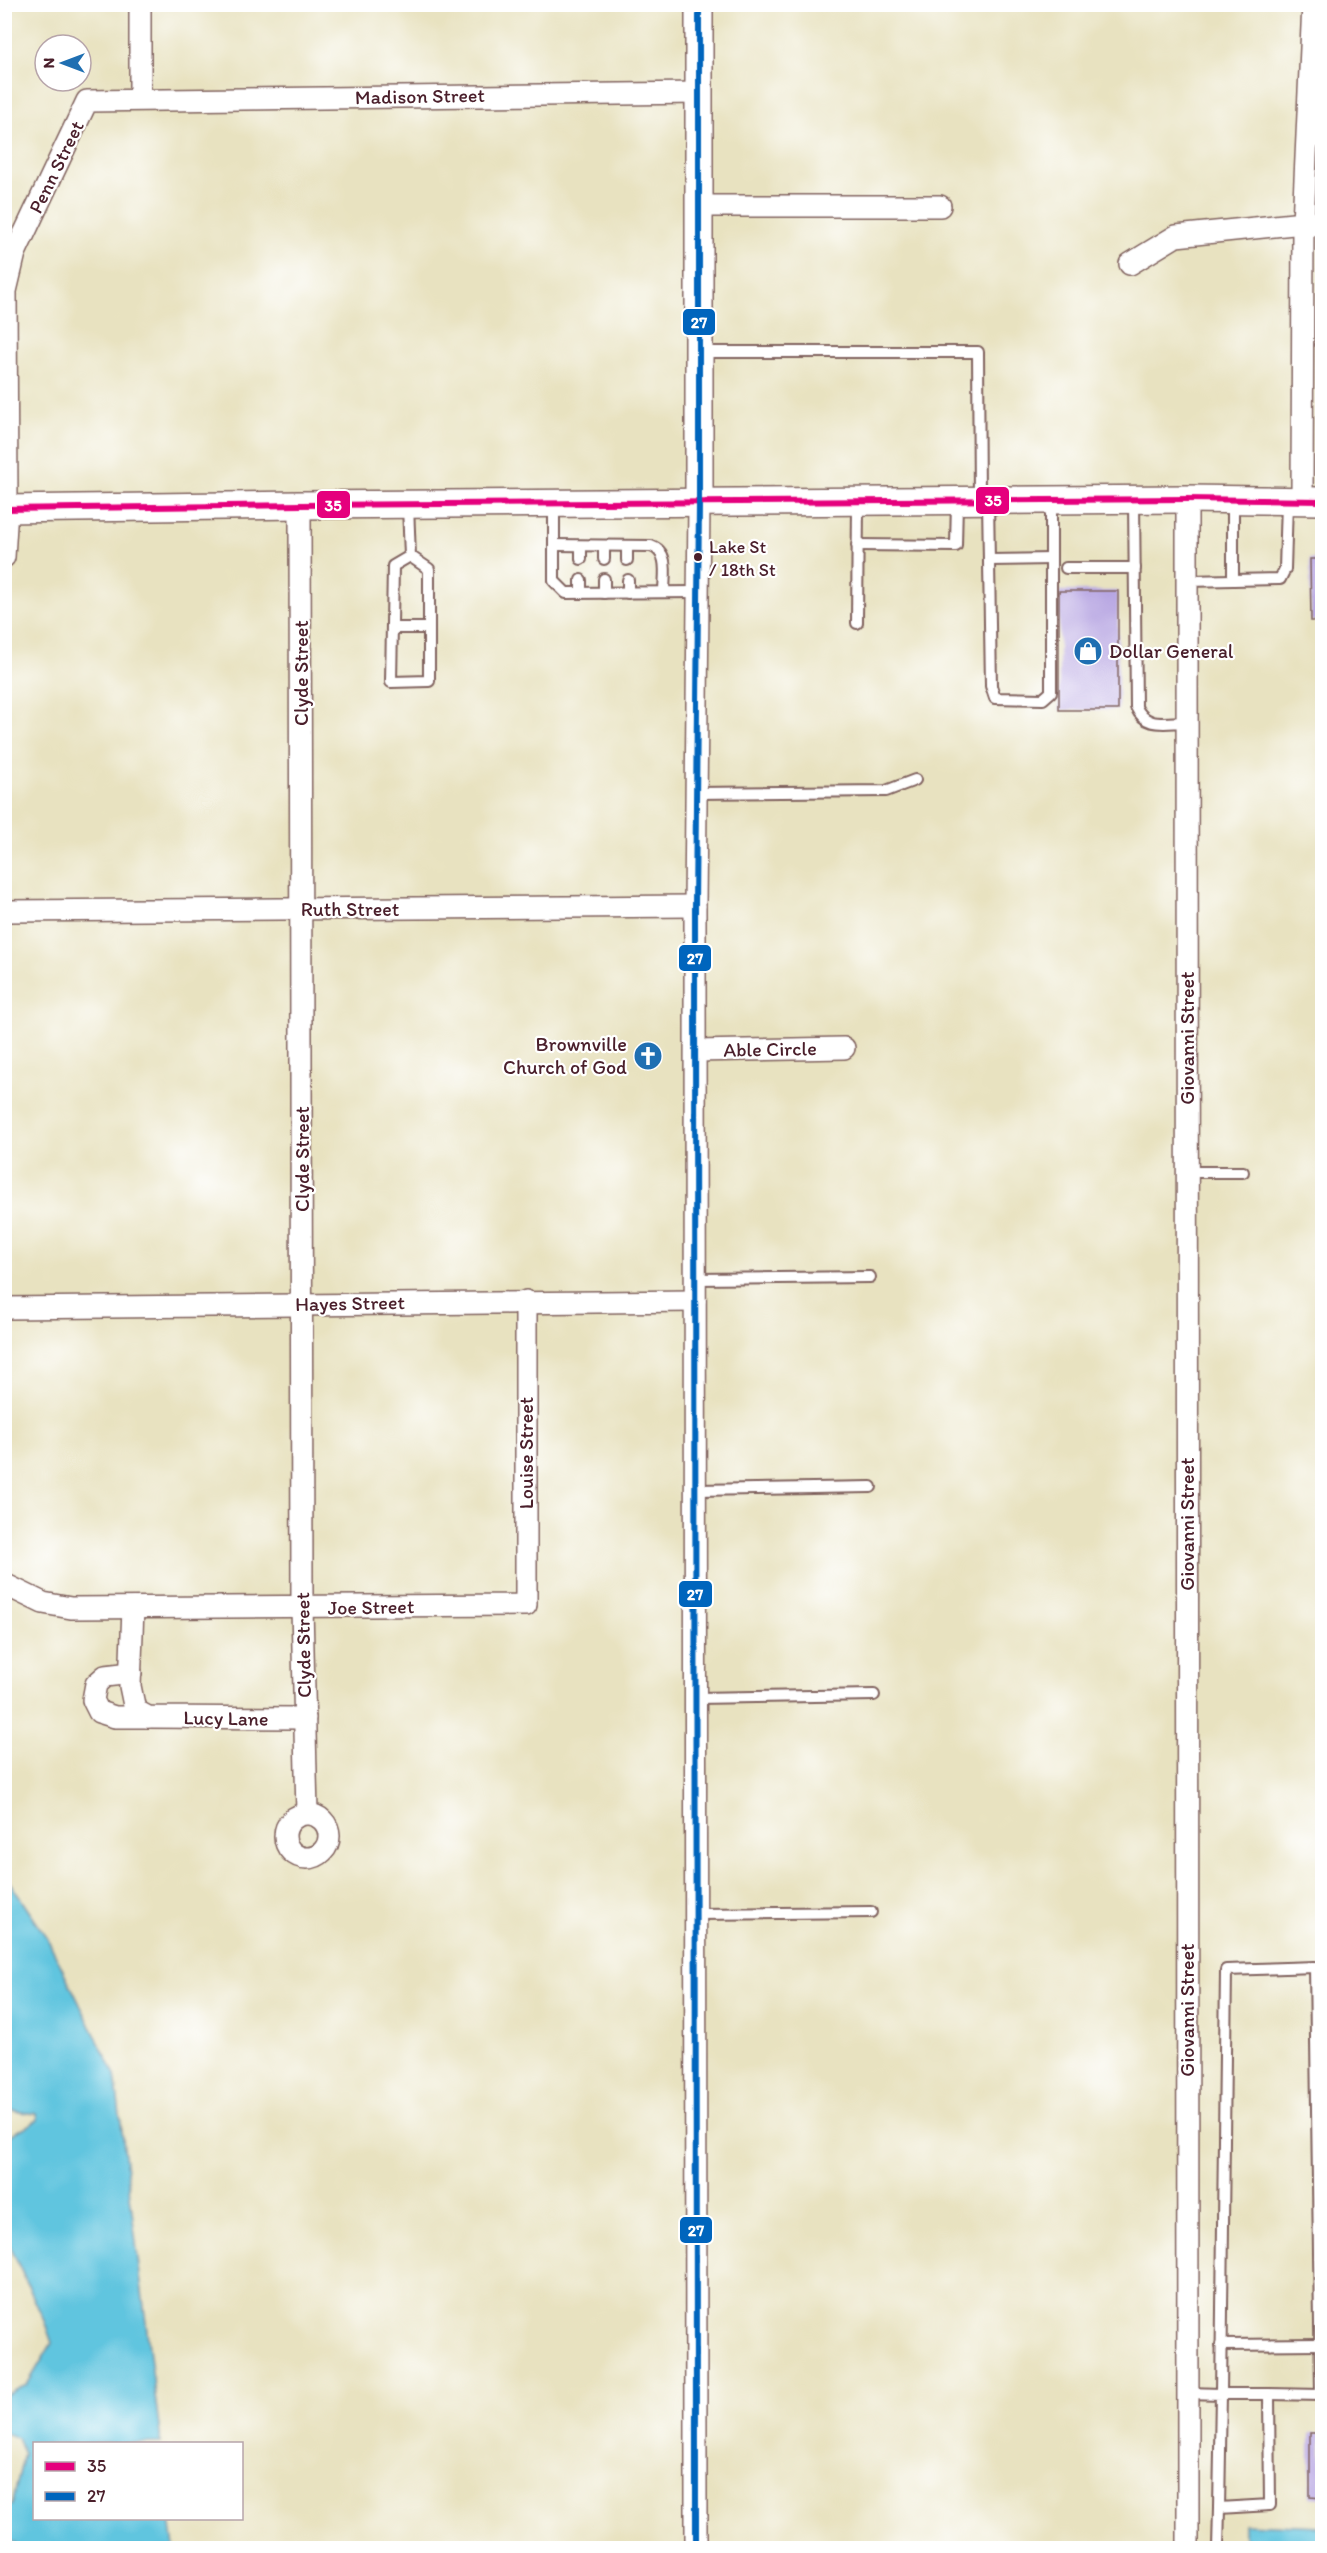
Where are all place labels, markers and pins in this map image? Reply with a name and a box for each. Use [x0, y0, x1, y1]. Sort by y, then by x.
place label: Lake St / 18th St [709, 536, 776, 581]
marker: Lake St / 18th St [692, 551, 704, 563]
shop icon: Dollar General [1072, 635, 1104, 667]
place label: Dollar General [1109, 639, 1234, 663]
place label: Brownville Church of God [503, 1032, 627, 1079]
church icon: Brownville Church of God [632, 1040, 664, 1072]

